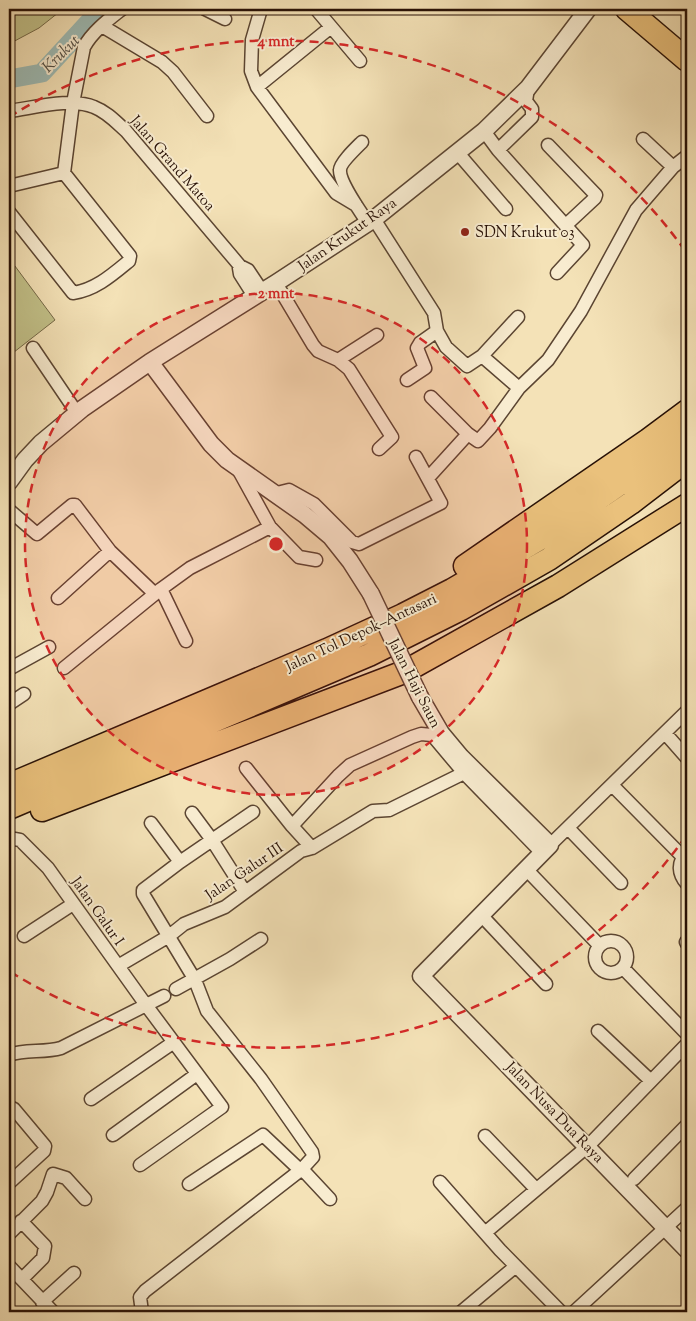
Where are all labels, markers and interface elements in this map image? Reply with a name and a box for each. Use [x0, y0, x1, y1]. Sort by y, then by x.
water label: Krukut [38, 30, 86, 79]
text: 4 mnt [256, 32, 295, 53]
street label: Jalan Grand Matoa [124, 111, 219, 216]
street label: Jalan Krukut Raya [294, 193, 401, 278]
place label: SDN Krukut 03 [475, 223, 574, 244]
marker: SDN Krukut 03 [459, 226, 471, 238]
text: 2 mnt [258, 284, 295, 305]
centre of rings [267, 535, 285, 553]
street label: Jalan Tol Depok–Antasari [282, 589, 441, 678]
street label: Jalan Haji Saun [382, 634, 445, 732]
street label: Jalan Galur III [201, 838, 288, 907]
street label: Jalan Galur I [65, 872, 128, 951]
street label: Jalan Nusa Dua Raya [499, 1057, 608, 1168]

